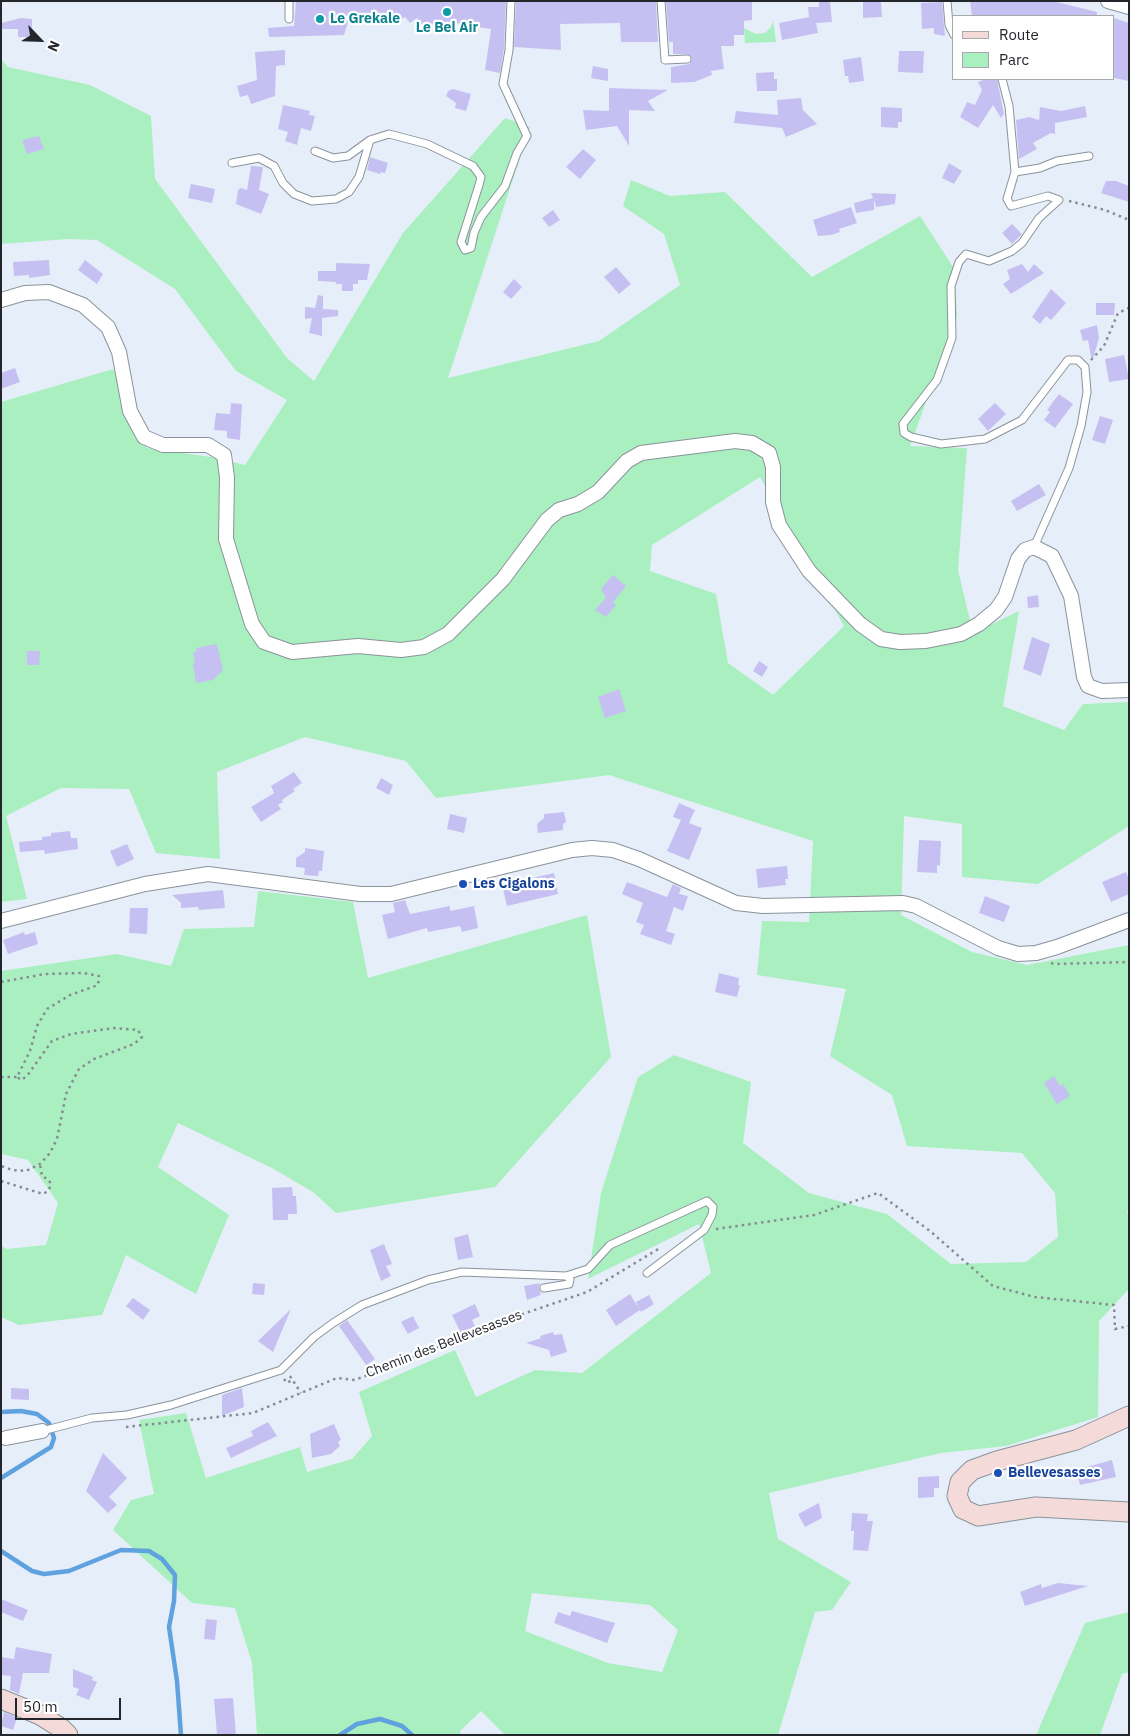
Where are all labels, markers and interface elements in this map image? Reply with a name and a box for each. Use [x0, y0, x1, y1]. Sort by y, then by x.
marker: Le Bel Air [441, 6, 453, 18]
place label: Le Grekale [330, 11, 400, 27]
marker: Le Grekale [314, 13, 326, 25]
north arrow [15, 15, 65, 65]
legend [952, 15, 1115, 80]
place label: Le Bel Air [416, 20, 478, 36]
text: Route [999, 25, 1039, 44]
text: N [43, 38, 64, 54]
text: Parc [999, 50, 1029, 69]
place label: Les Cigalons [473, 876, 555, 892]
marker: Les Cigalons [457, 878, 469, 890]
street label: Chemin des Bellevesasses [364, 1306, 524, 1382]
place label: Bellevesasses [1008, 1465, 1101, 1481]
marker: Bellevesasses [992, 1467, 1004, 1479]
scale bar [18, 1688, 124, 1720]
text: 50 m [23, 1697, 58, 1716]

